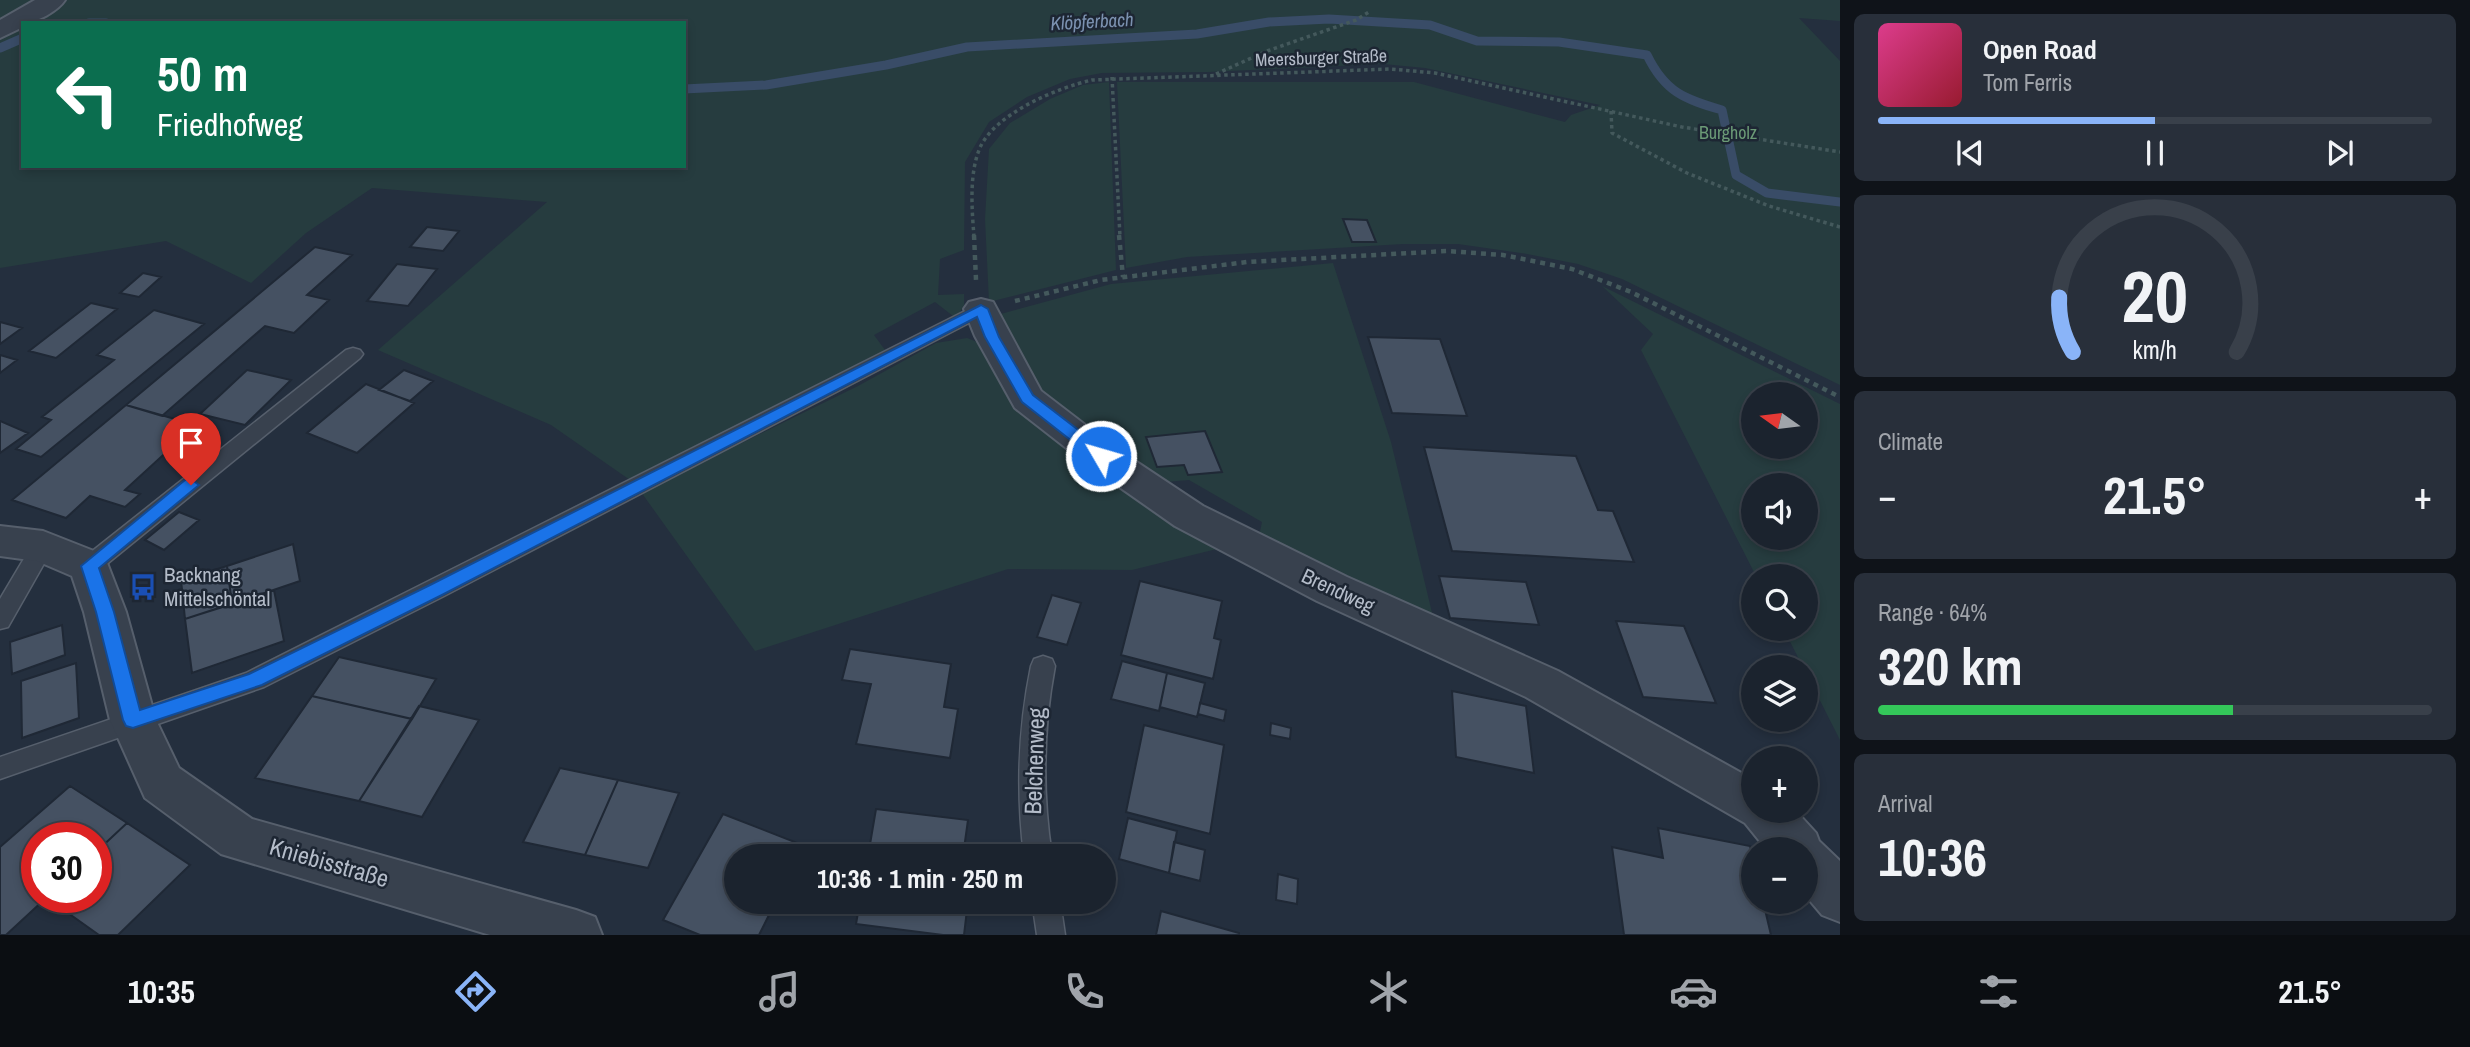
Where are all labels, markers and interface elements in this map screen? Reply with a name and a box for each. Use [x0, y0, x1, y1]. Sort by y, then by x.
water label: Klöpferbach [1050, 6, 1134, 36]
text: Open Road [1983, 32, 2097, 67]
text: 50 m [157, 40, 249, 106]
street label: Meersburger Straße [1255, 43, 1387, 72]
icon: left [42, 49, 133, 140]
text: Tom Ferris [1983, 67, 2072, 98]
text: Friedhofweg [157, 103, 303, 146]
park label: Burgholz [1699, 120, 1757, 145]
icon: previous [1951, 134, 1989, 172]
icon: pause [2136, 134, 2174, 172]
icon: next [2321, 134, 2359, 172]
text: 20 [2122, 248, 2188, 346]
text: km/h [2133, 333, 2177, 367]
north arrow [1741, 382, 1818, 458]
map controls [1741, 382, 1818, 914]
pin [161, 413, 221, 485]
position arrow [1064, 419, 1138, 493]
icon: arrive [172, 424, 210, 462]
text: Climate [1878, 426, 1943, 457]
text: 21.5° [2103, 460, 2207, 530]
text: − [1878, 470, 1896, 521]
text: + [2414, 470, 2432, 521]
button: sound [1741, 473, 1818, 550]
place label: Backnang Mittelschöntal [164, 560, 270, 613]
street label: Brendweg [1297, 561, 1380, 620]
button: search [1741, 564, 1818, 641]
bus stop icon: Backnang Mittelschöntal [128, 572, 158, 602]
text: Range · 64% [1878, 597, 1987, 628]
text: 320 km [1878, 631, 2023, 701]
button: layers [1741, 655, 1818, 732]
street label: Belchenweg [1016, 707, 1052, 815]
button: + [1741, 746, 1818, 823]
text: Arrival [1878, 788, 1933, 819]
speed limit sign: 30 [21, 822, 112, 913]
text: 10:36 [1878, 822, 1987, 892]
street label: Kniebisstraße [266, 830, 393, 894]
button: − [1741, 837, 1818, 914]
text: 10:36 · 1 min · 250 m [817, 861, 1023, 896]
icon: directions [451, 967, 500, 1016]
icon: music [755, 967, 804, 1016]
icon: phone [1060, 967, 1109, 1016]
icon: climate [1364, 967, 1413, 1016]
icon: car [1669, 967, 1718, 1016]
icon: filters [1974, 967, 2023, 1016]
text: 10:35 [128, 970, 195, 1013]
text: 21.5° [2278, 970, 2342, 1013]

